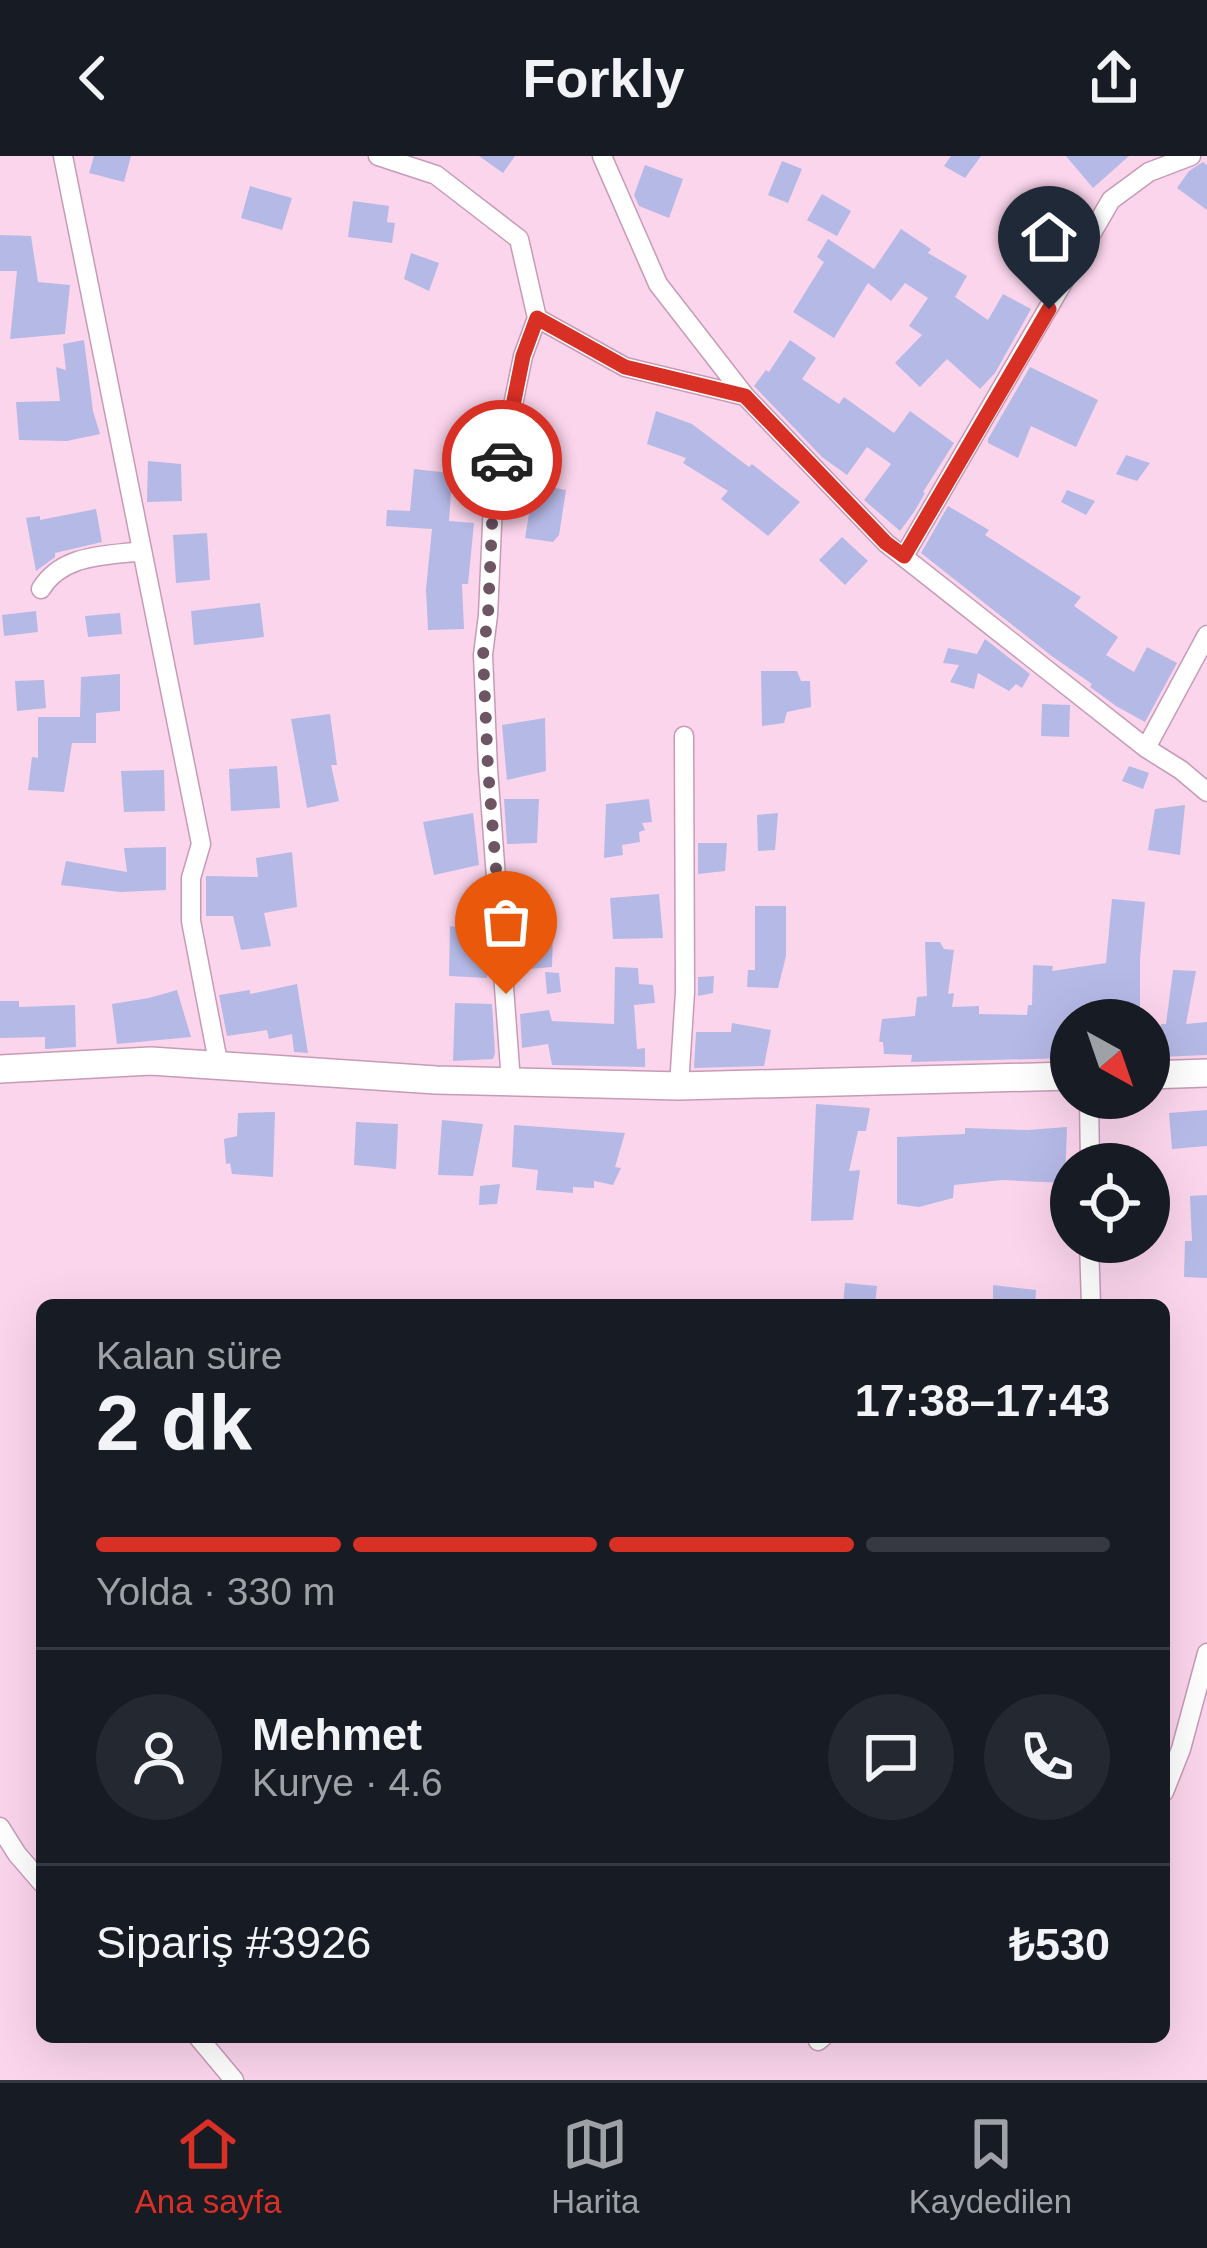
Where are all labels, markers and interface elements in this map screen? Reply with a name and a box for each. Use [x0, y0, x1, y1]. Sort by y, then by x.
icon: back [60, 45, 126, 111]
icon: share [1081, 45, 1147, 111]
text: Forkly [522, 48, 685, 108]
pin [998, 186, 1100, 309]
icon: home [1016, 204, 1082, 270]
courier [442, 400, 562, 520]
icon: car [469, 427, 535, 493]
pin [455, 871, 557, 994]
icon: bag [473, 889, 539, 955]
north arrow [1050, 999, 1170, 1119]
map controls [1050, 999, 1170, 1263]
button: locate [1050, 1143, 1170, 1263]
text: Kalan süre [96, 1334, 282, 1377]
text: 17:38–17:43 [855, 1375, 1110, 1426]
text: 2 dk [96, 1379, 252, 1467]
text: Yolda · 330 m [96, 1570, 335, 1613]
button: person [96, 1694, 222, 1820]
button: chat [828, 1694, 954, 1820]
button: phone [984, 1694, 1110, 1820]
text: Mehmet [252, 1709, 422, 1760]
text: Kurye · 4.6 [252, 1761, 443, 1804]
text: Sipariş #3926 [96, 1917, 371, 1968]
text: ₺530 [1009, 1919, 1110, 1970]
tab: Ana sayfa [135, 2111, 282, 2221]
tab: Harita [551, 2111, 639, 2221]
tab: Kaydedilen [909, 2111, 1072, 2221]

